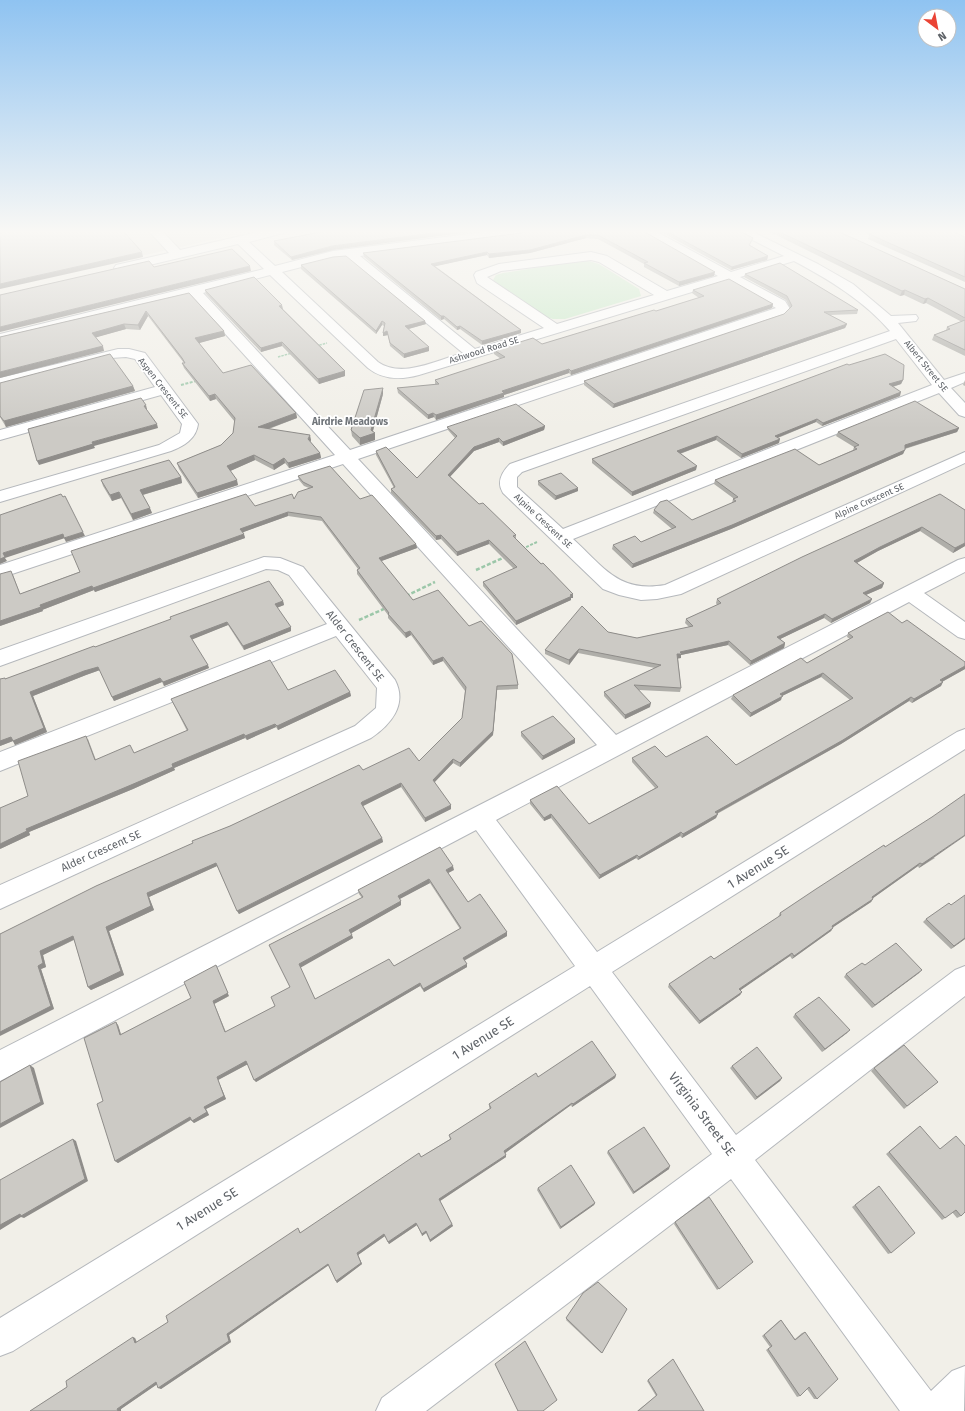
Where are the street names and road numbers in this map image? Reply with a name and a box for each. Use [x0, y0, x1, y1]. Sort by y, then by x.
street label: Ashwood Road SE [448, 335, 520, 365]
street label: Albert Street SE [902, 338, 950, 394]
street label: Aspen Crescent SE [136, 356, 190, 420]
street label: Alpine Crescent SE [833, 481, 906, 521]
street label: Alpine Crescent SE [512, 492, 574, 550]
street label: Alder Crescent SE [323, 608, 387, 684]
street label: Alder Crescent SE [59, 827, 143, 875]
street label: 1 Avenue SE [724, 842, 792, 892]
street label: 1 Avenue SE [449, 1013, 517, 1063]
street label: Virginia Street SE [666, 1069, 738, 1159]
street label: 1 Avenue SE [173, 1184, 241, 1234]

